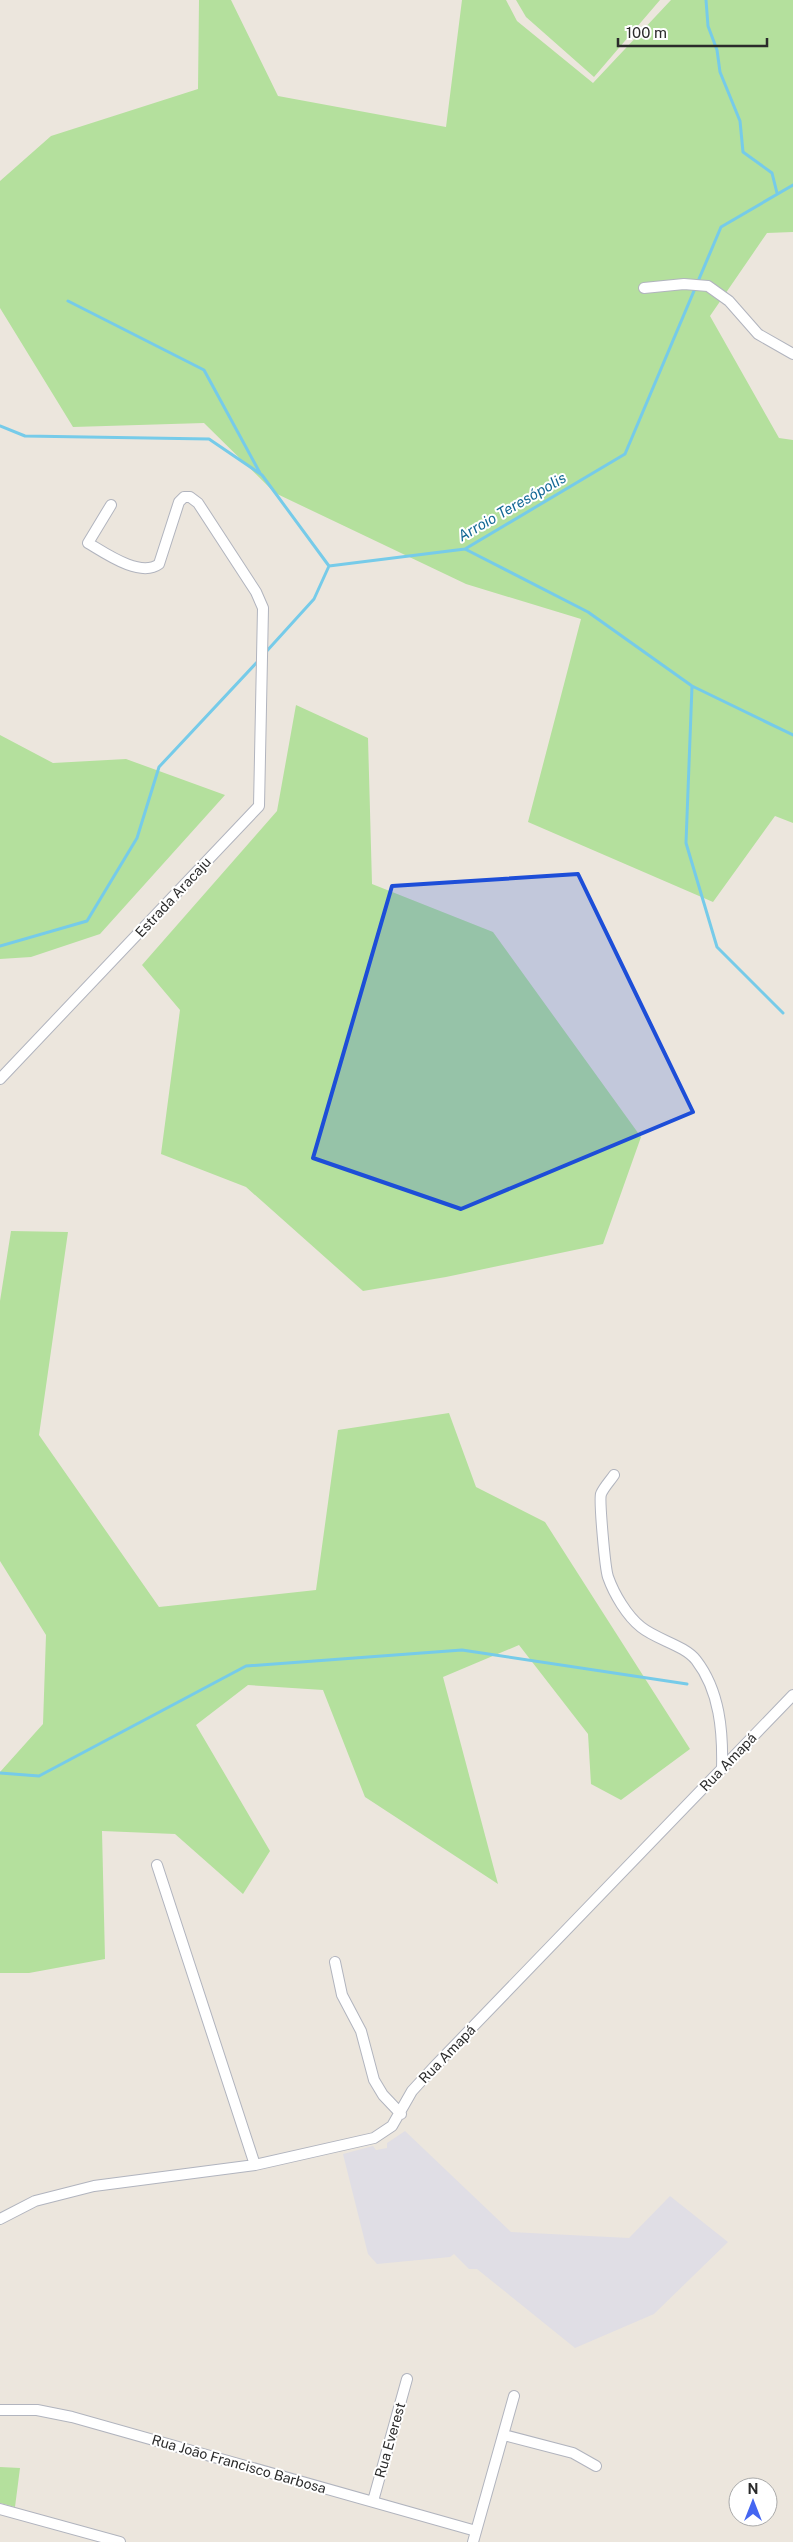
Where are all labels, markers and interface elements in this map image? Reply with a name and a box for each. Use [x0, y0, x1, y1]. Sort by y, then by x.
scale bar [618, 15, 767, 47]
text: 100 m [626, 24, 667, 41]
water label: Arroio Teresópolis [455, 469, 569, 544]
street label: Estrada Aracaju [132, 854, 214, 940]
street label: Rua Amapá [696, 1730, 760, 1794]
street label: Rua Amapá [415, 2022, 479, 2086]
street label: Rua Everest [372, 2401, 408, 2479]
street label: Rua João Francisco Barbosa [150, 2431, 328, 2497]
north arrow [728, 2477, 778, 2527]
text: N [748, 2481, 758, 2497]

